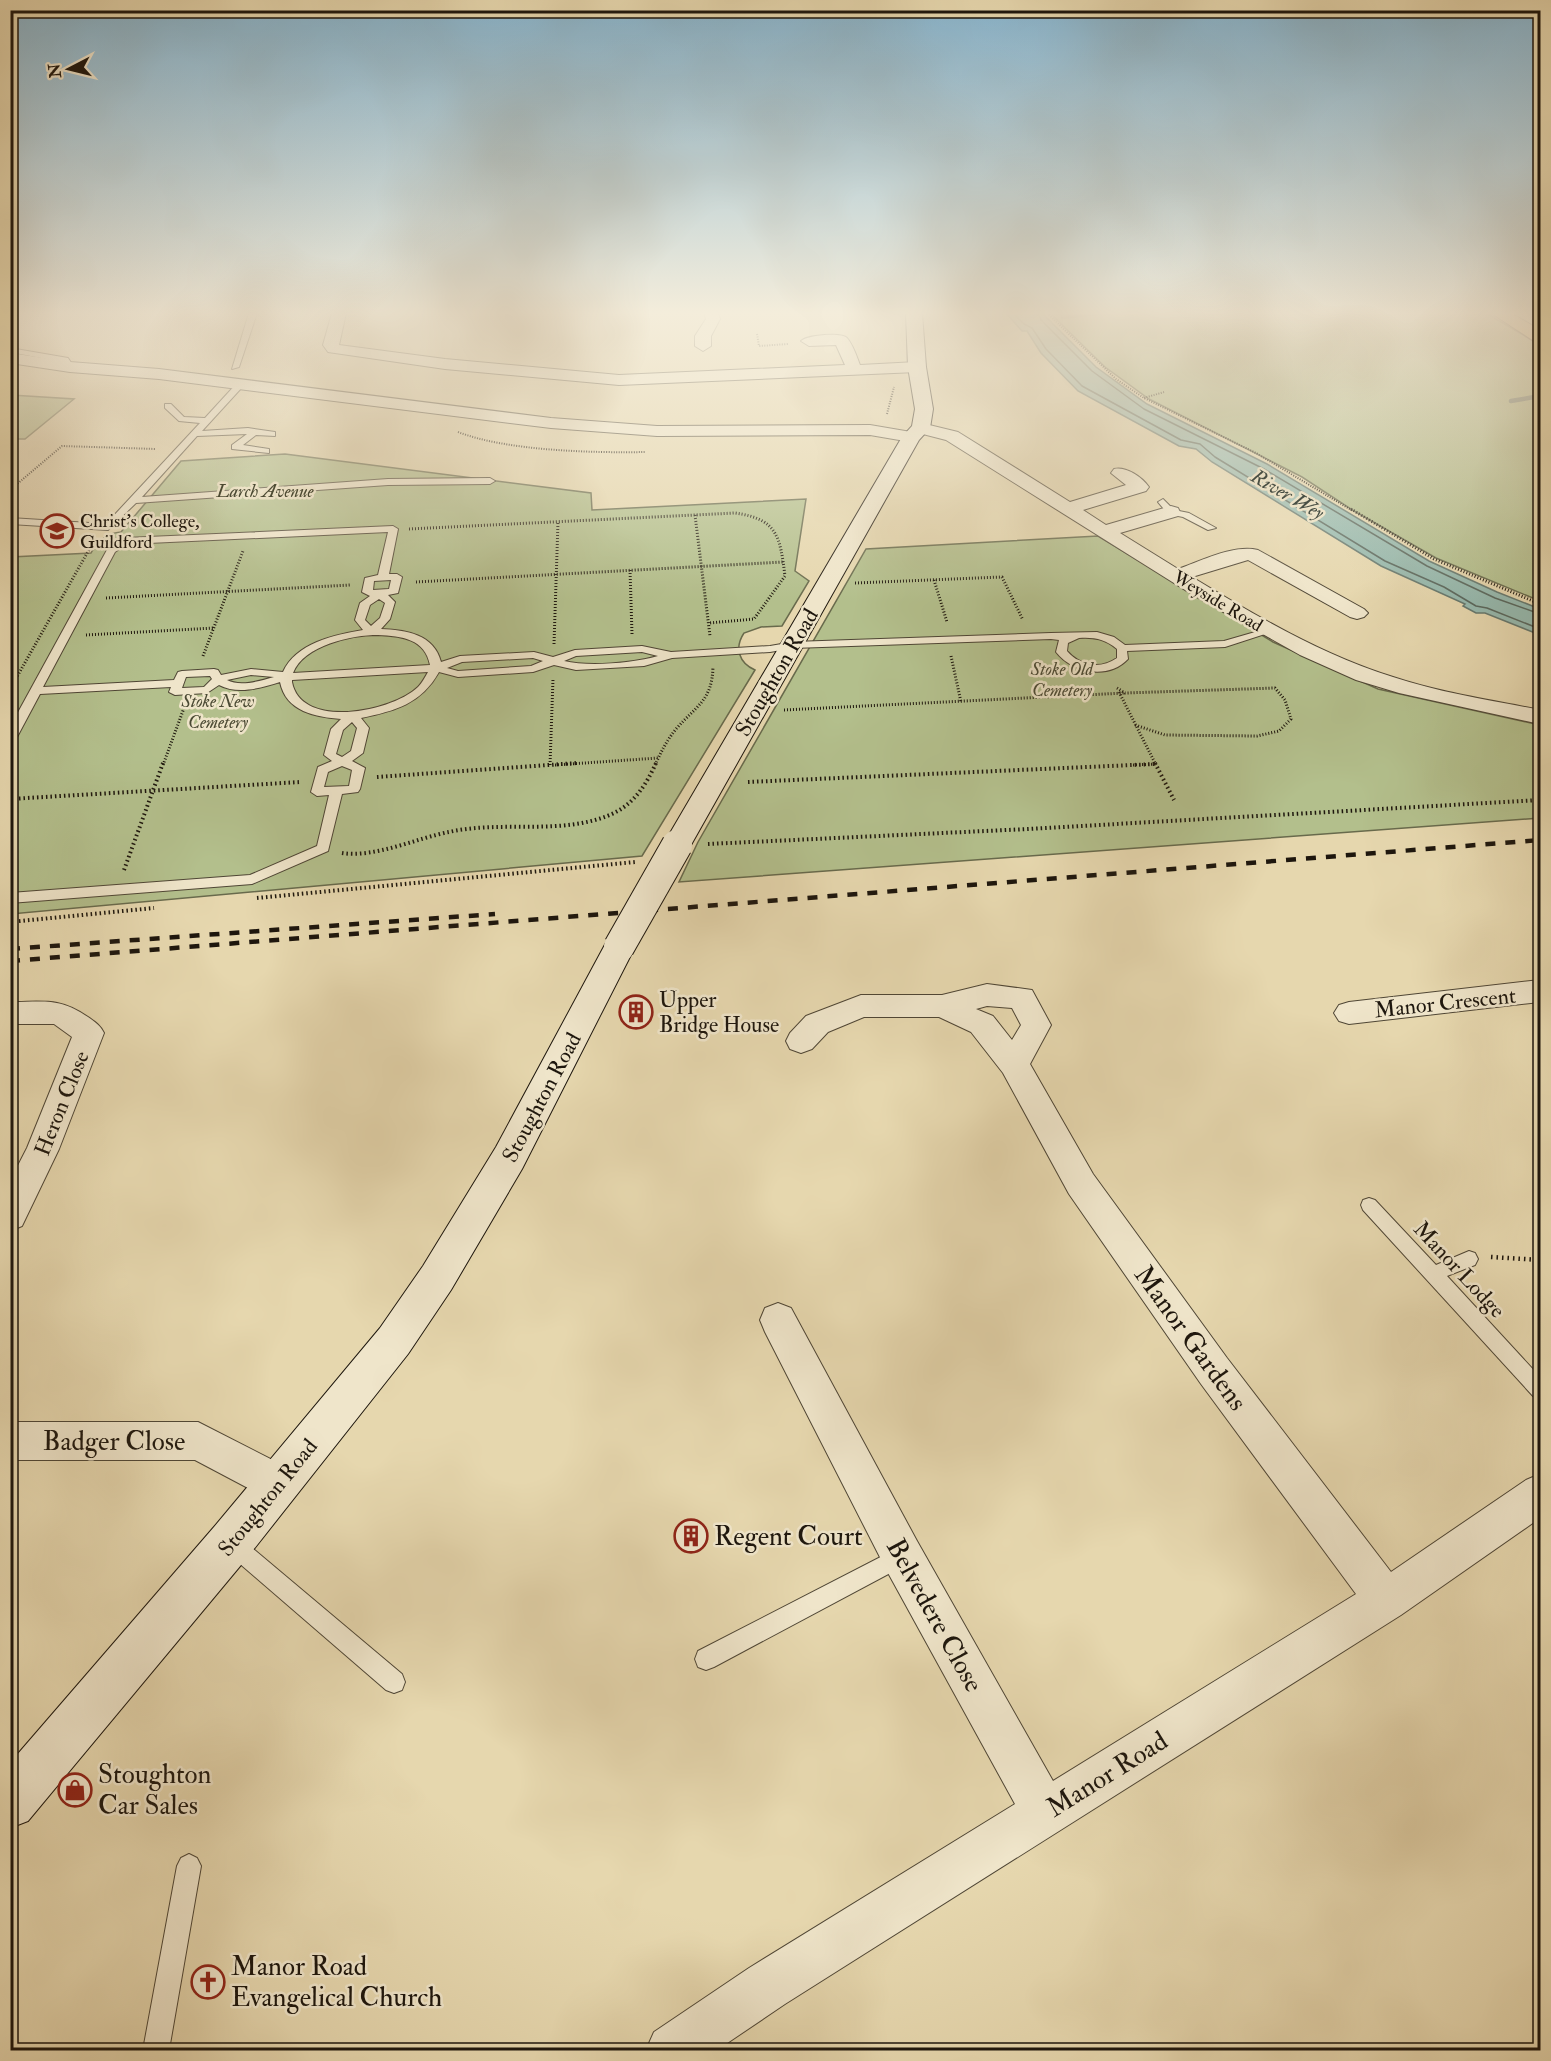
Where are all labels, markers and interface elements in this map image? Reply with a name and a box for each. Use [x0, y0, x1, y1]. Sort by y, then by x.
north arrow [39, 39, 99, 99]
text: N [44, 62, 66, 80]
water label: River Wey [1246, 463, 1329, 525]
park label: Larch Avenue [215, 480, 315, 503]
place label: Christ's College, Guildford [80, 510, 199, 554]
school or university icon: Christ's College, Guildford [39, 513, 75, 549]
street label: Weyside Road [1168, 565, 1267, 637]
street label: Stoughton Road [729, 603, 825, 741]
park label: Stoke Old Cemetery [1030, 658, 1095, 702]
park label: Stoke New Cemetery [180, 690, 255, 734]
street label: Manor Crescent [1373, 982, 1517, 1024]
place label: Upper Bridge House [659, 986, 779, 1039]
building icon: Upper Bridge House [618, 994, 654, 1030]
street label: Stoughton Road [496, 1028, 588, 1167]
street label: Heron Close [28, 1047, 96, 1160]
street label: Manor Lodge [1407, 1215, 1511, 1324]
street label: Manor Gardens [1127, 1259, 1254, 1417]
street label: Badger Close [43, 1425, 185, 1458]
street label: Stoughton Road [212, 1433, 324, 1562]
building icon: Regent Court [673, 1518, 709, 1554]
place label: Regent Court [714, 1520, 863, 1553]
street label: Belvedere Close [879, 1533, 990, 1698]
street label: Manor Road [1041, 1724, 1174, 1824]
place label: Stoughton Car Sales [98, 1758, 212, 1822]
shop icon: Stoughton Car Sales [57, 1772, 93, 1808]
place label: Manor Road Evangelical Church [231, 1950, 442, 2014]
church icon: Manor Road Evangelical Church [190, 1964, 226, 2000]

